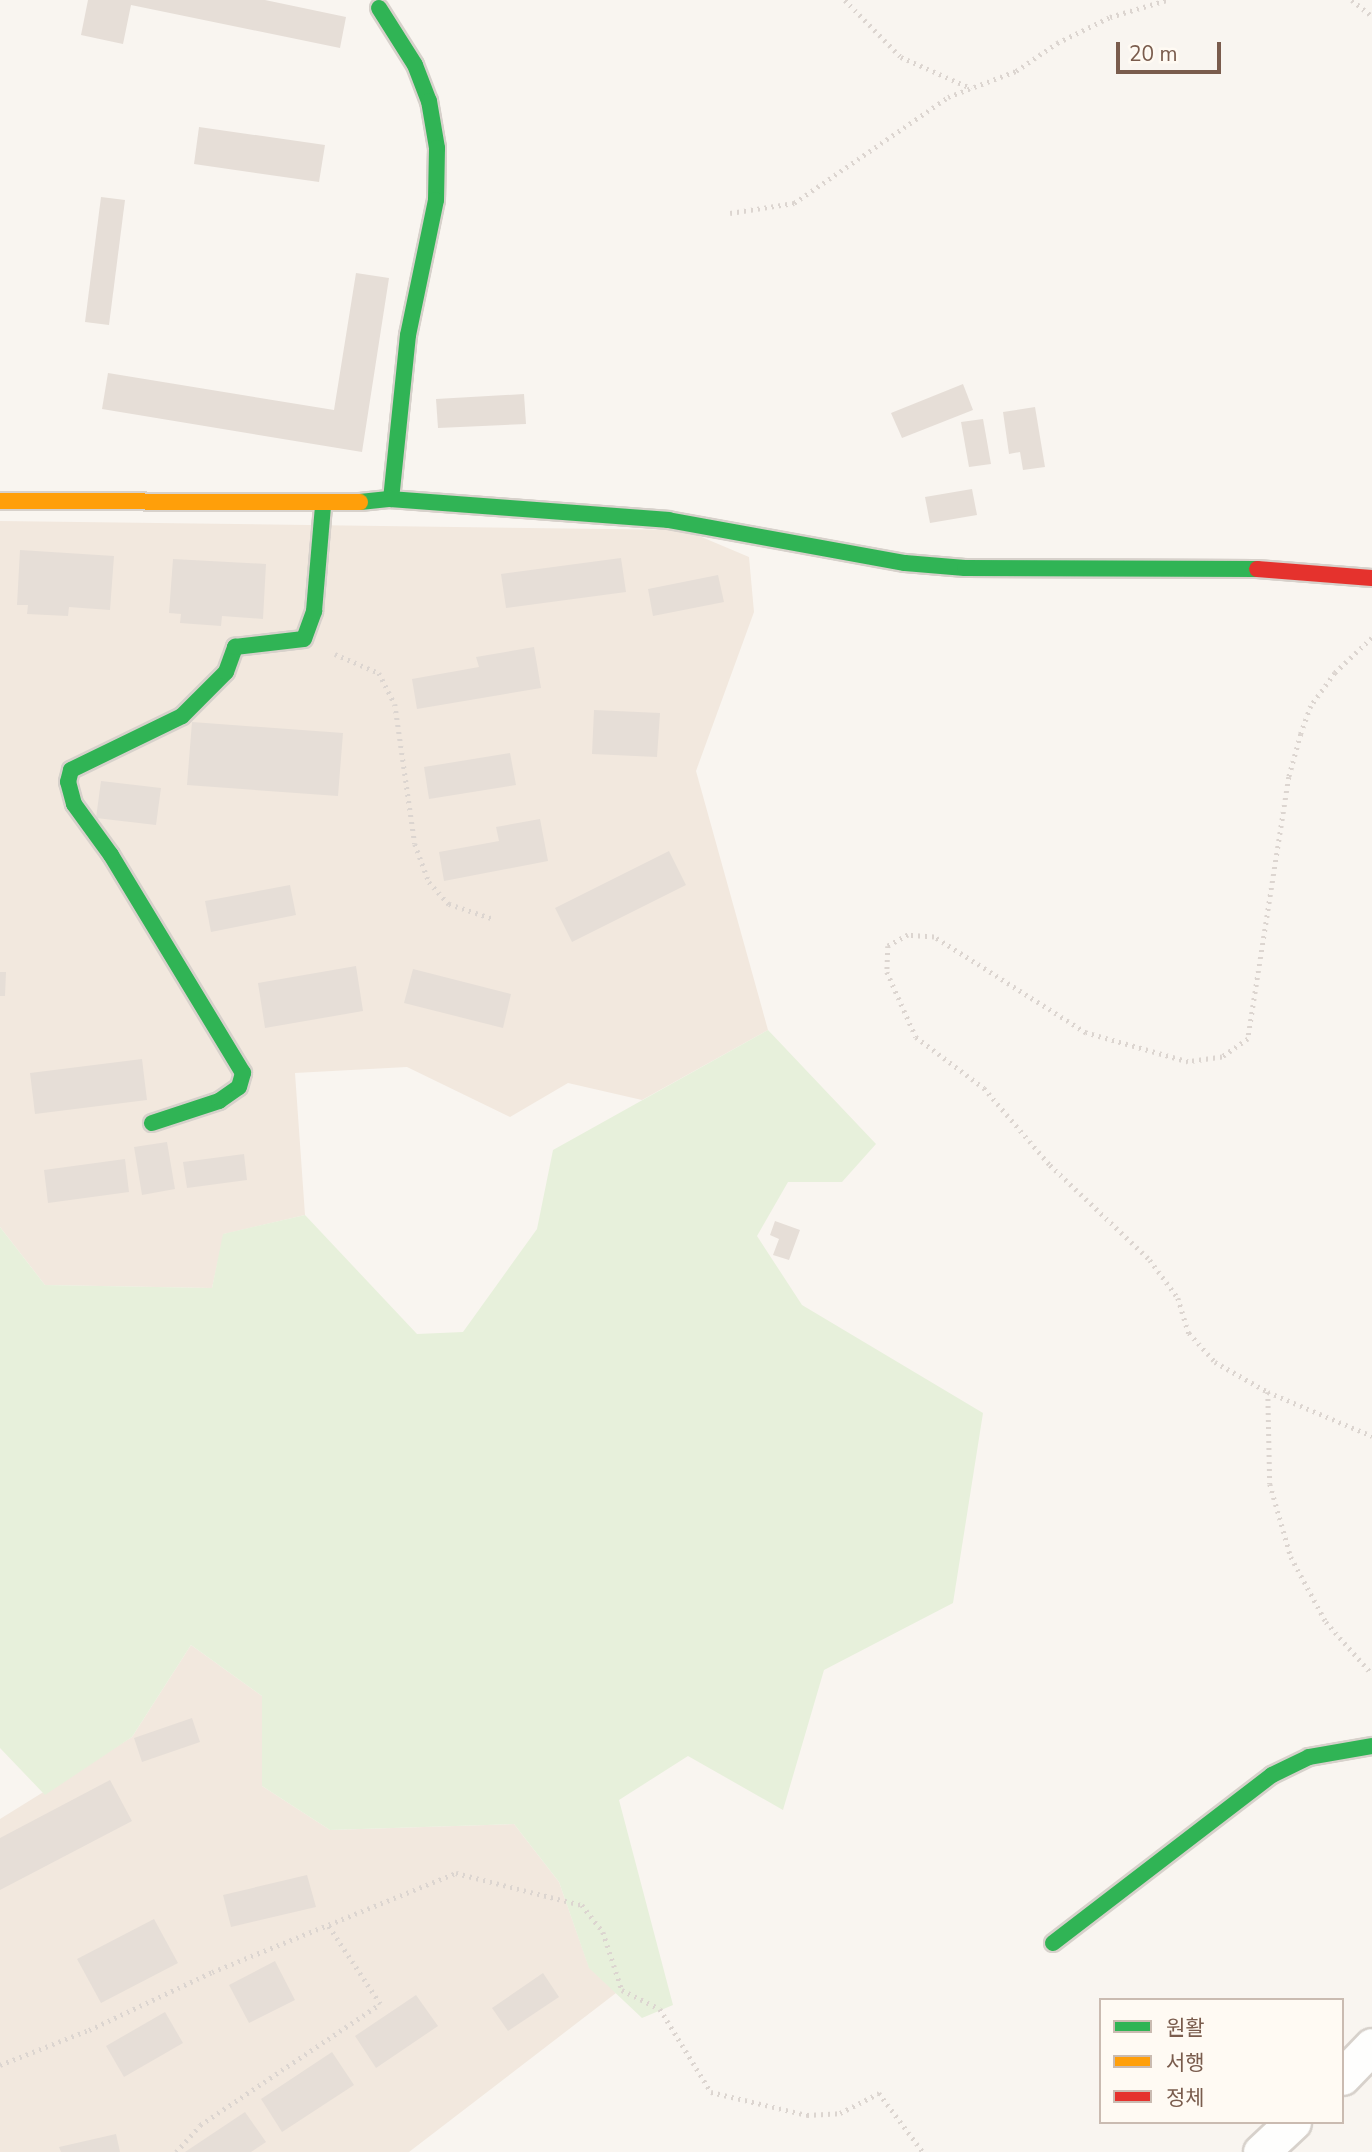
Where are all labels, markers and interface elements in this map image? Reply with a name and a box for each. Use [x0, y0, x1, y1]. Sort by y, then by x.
scale bar [1120, 28, 1225, 72]
text: 20 m [1129, 40, 1178, 68]
legend [1099, 1998, 1344, 2124]
text: 원활 [1166, 2014, 1205, 2042]
text: 서행 [1166, 2049, 1205, 2077]
text: 정체 [1166, 2084, 1205, 2112]

